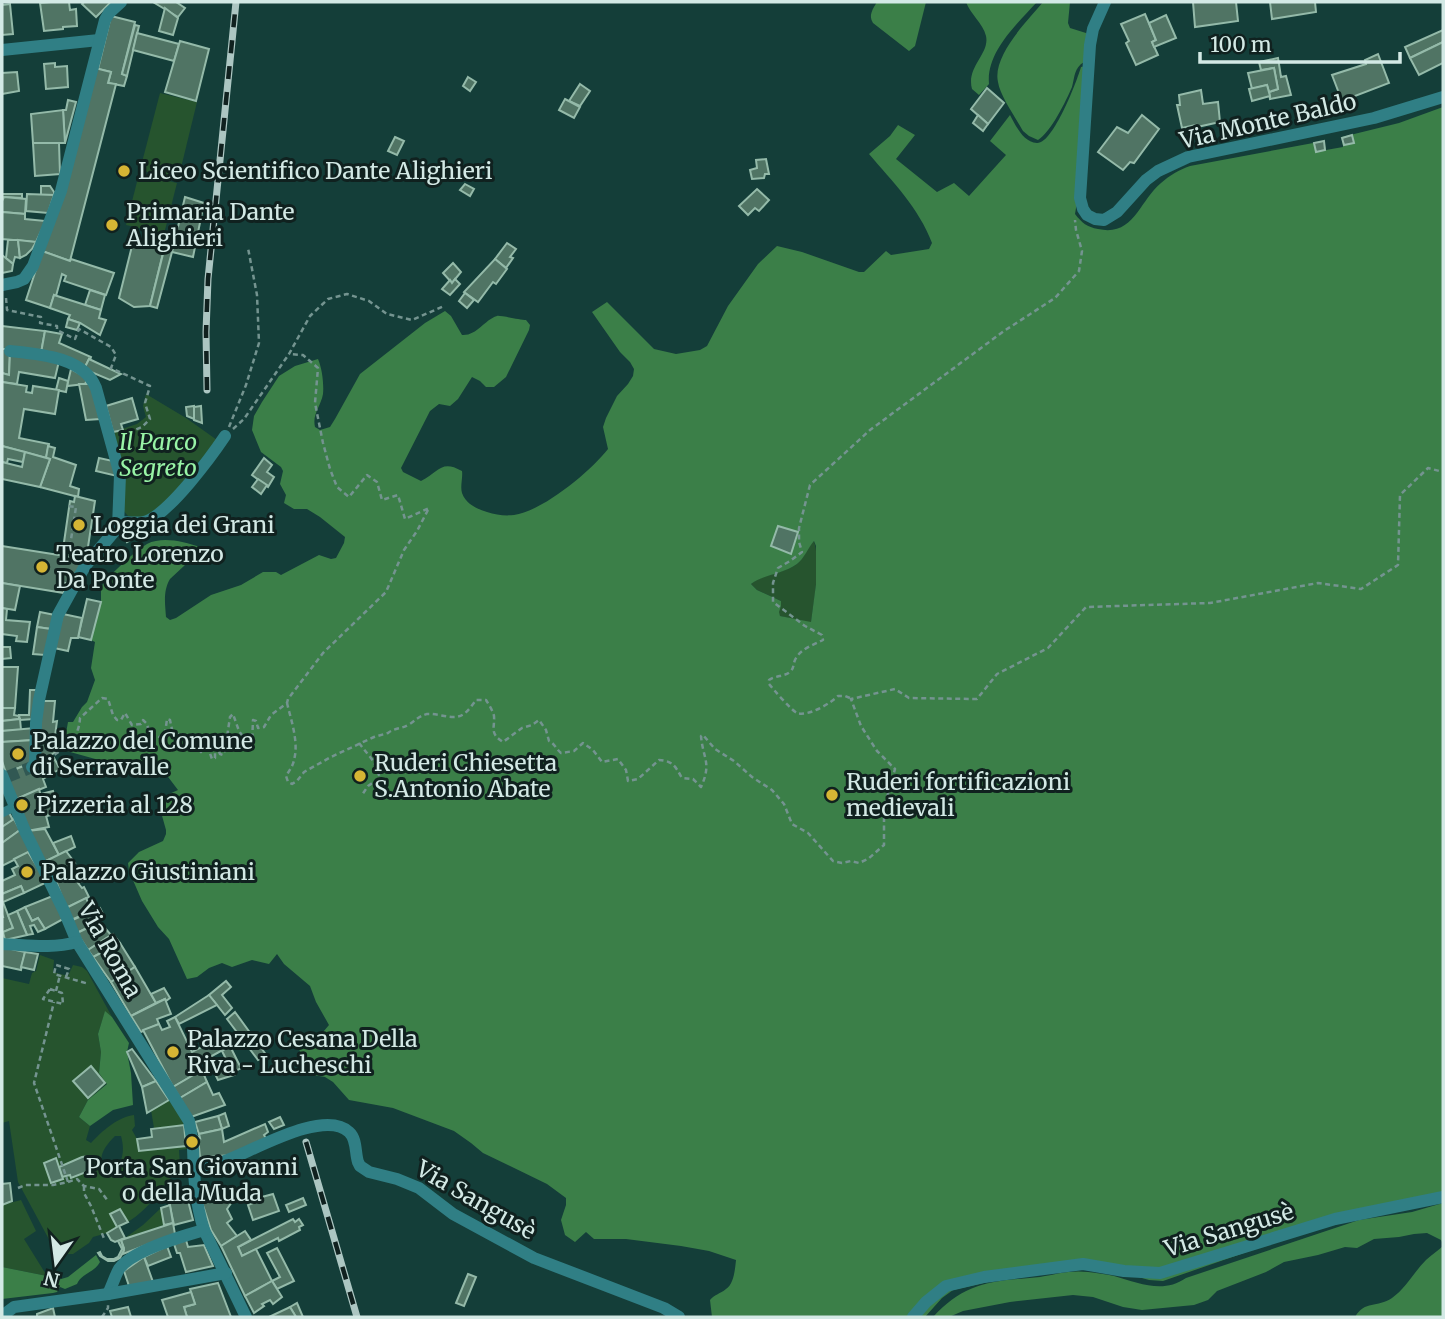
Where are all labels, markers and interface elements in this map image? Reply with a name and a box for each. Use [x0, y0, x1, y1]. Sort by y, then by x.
scale bar [1200, 21, 1400, 65]
text: 100 m [1210, 31, 1272, 58]
street label: Via Monte Baldo [1176, 86, 1359, 155]
place label: Liceo Scientifico Dante Alighieri [138, 156, 493, 185]
marker: Liceo Scientifico Dante Alighieri [116, 163, 132, 179]
place label: Primaria Dante Alighieri [125, 197, 294, 252]
marker: Primaria Dante Alighieri [104, 217, 120, 233]
park label: Il Parco Segreto [119, 427, 197, 482]
place label: Loggia dei Grani [93, 510, 275, 539]
marker: Loggia dei Grani [71, 517, 87, 533]
place label: Teatro Lorenzo Da Ponte [56, 539, 224, 594]
marker: Teatro Lorenzo Da Ponte [34, 559, 50, 575]
place label: Palazzo del Comune di Serravalle [32, 726, 253, 781]
marker: Palazzo del Comune di Serravalle [10, 746, 26, 762]
place label: Ruderi Chiesetta S.Antonio Abate [374, 748, 557, 803]
place label: Ruderi fortificazioni medievali [846, 767, 1070, 822]
marker: Ruderi Chiesetta S.Antonio Abate [352, 768, 368, 784]
marker: Ruderi fortificazioni medievali [824, 787, 840, 803]
place label: Pizzeria al 128 [36, 790, 193, 819]
marker: Pizzeria al 128 [14, 797, 30, 813]
place label: Palazzo Giustiniani [41, 857, 255, 886]
marker: Palazzo Giustiniani [19, 864, 35, 880]
street label: Via Roma [72, 896, 149, 1003]
place label: Palazzo Cesana Della Riva - Lucheschi [187, 1024, 418, 1079]
marker: Palazzo Cesana Della Riva - Lucheschi [165, 1044, 181, 1060]
marker: Porta San Giovanni o della Muda [184, 1134, 200, 1150]
place label: Porta San Giovanni o della Muda [86, 1152, 298, 1207]
street label: Via Sangusè [410, 1153, 541, 1246]
street label: Via Sangusè [1160, 1196, 1297, 1263]
north arrow [21, 1228, 91, 1298]
text: N [42, 1266, 62, 1293]

